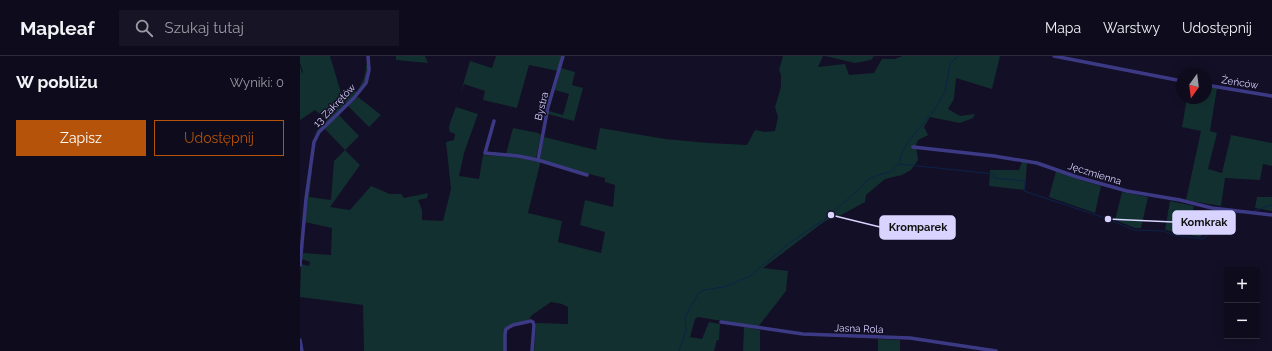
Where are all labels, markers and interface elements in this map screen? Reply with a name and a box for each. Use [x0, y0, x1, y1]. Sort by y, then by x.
search box [119, 10, 399, 46]
text: Mapleaf [20, 17, 95, 39]
icon: search [133, 17, 155, 39]
text: Szukaj tutaj [165, 19, 244, 37]
text: Mapa [1045, 20, 1081, 36]
text: Warstwy [1103, 20, 1160, 36]
text: Udostępnij [1182, 20, 1252, 36]
north arrow [1176, 68, 1212, 104]
text: W pobliżu [16, 72, 98, 92]
street label: Żeńców [1221, 74, 1259, 91]
text: Wyniki: 0 [230, 75, 284, 90]
street label: 13 Zakrętów [311, 82, 358, 129]
street label: Bystra [533, 91, 550, 122]
button: Zapisz [16, 120, 146, 156]
button: Udostępnij [154, 120, 284, 156]
street label: Jęczmienna [1067, 160, 1123, 187]
callout: Komkrak [1173, 211, 1235, 234]
callout: Kromparek [880, 216, 955, 239]
text: Komkrak [1181, 216, 1228, 229]
text: Kromparek [889, 221, 948, 234]
map controls [1224, 267, 1260, 339]
button: + [1224, 267, 1260, 303]
button: − [1224, 303, 1260, 339]
street label: Jasna Rola [834, 322, 884, 335]

